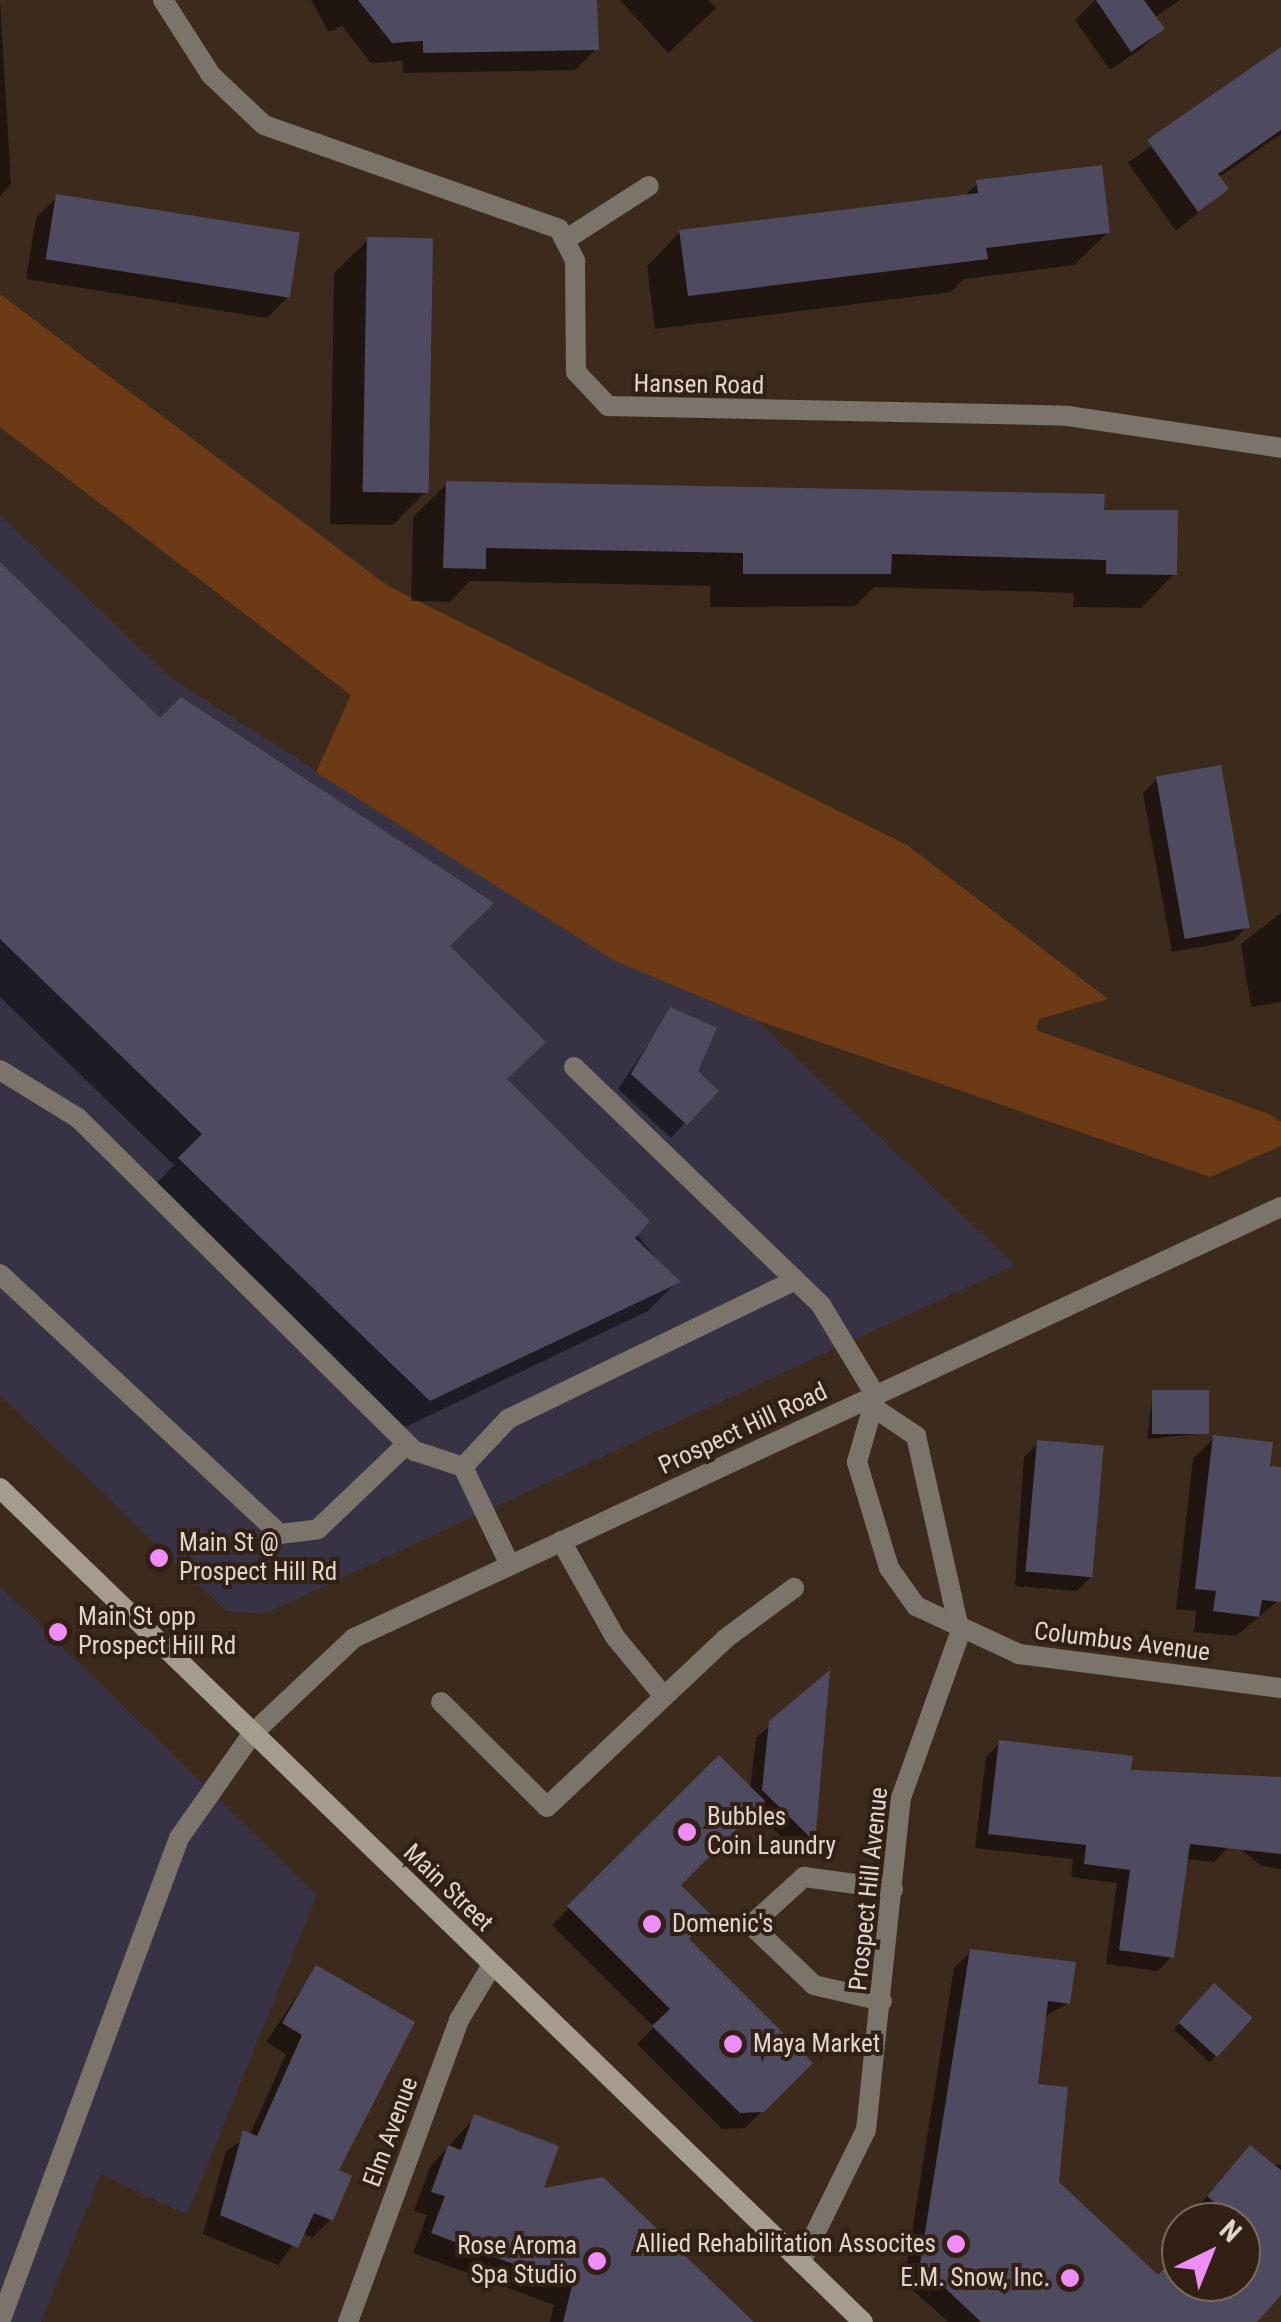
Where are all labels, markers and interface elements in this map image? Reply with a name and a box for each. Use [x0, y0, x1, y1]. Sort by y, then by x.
street label: Hansen Road [633, 369, 765, 401]
street label: Prospect Hill Road [654, 1377, 832, 1481]
place label: Main St @ Prospect Hill Rd [179, 1529, 337, 1588]
marker: Main St @ Prospect Hill Rd [148, 1547, 170, 1569]
place label: Main St opp Prospect Hill Rd [78, 1603, 236, 1662]
street label: Columbus Avenue [1032, 1616, 1212, 1668]
marker: Main St opp Prospect Hill Rd [47, 1621, 69, 1643]
street label: Prospect Hill Avenue [843, 1786, 895, 1992]
place label: Bubbles Coin Laundry [707, 1803, 836, 1862]
marker: Bubbles Coin Laundry [676, 1821, 698, 1843]
street label: Main Street [397, 1838, 499, 1938]
place label: Domenic's [672, 1909, 773, 1939]
marker: Domenic's [641, 1913, 663, 1935]
place label: Maya Market [753, 2029, 880, 2059]
marker: Maya Market [722, 2033, 744, 2055]
street label: Elm Avenue [357, 2073, 425, 2191]
north arrow [1161, 2202, 1261, 2302]
text: N [1213, 2213, 1248, 2249]
place label: Allied Rehabilitation Assocites [635, 2229, 936, 2259]
place label: Rose Aroma Spa Studio [457, 2232, 577, 2291]
marker: Allied Rehabilitation Assocites [945, 2233, 967, 2255]
marker: Rose Aroma Spa Studio [586, 2250, 608, 2272]
place label: E.M. Snow, Inc. [900, 2263, 1050, 2293]
marker: E.M. Snow, Inc. [1059, 2267, 1081, 2289]

